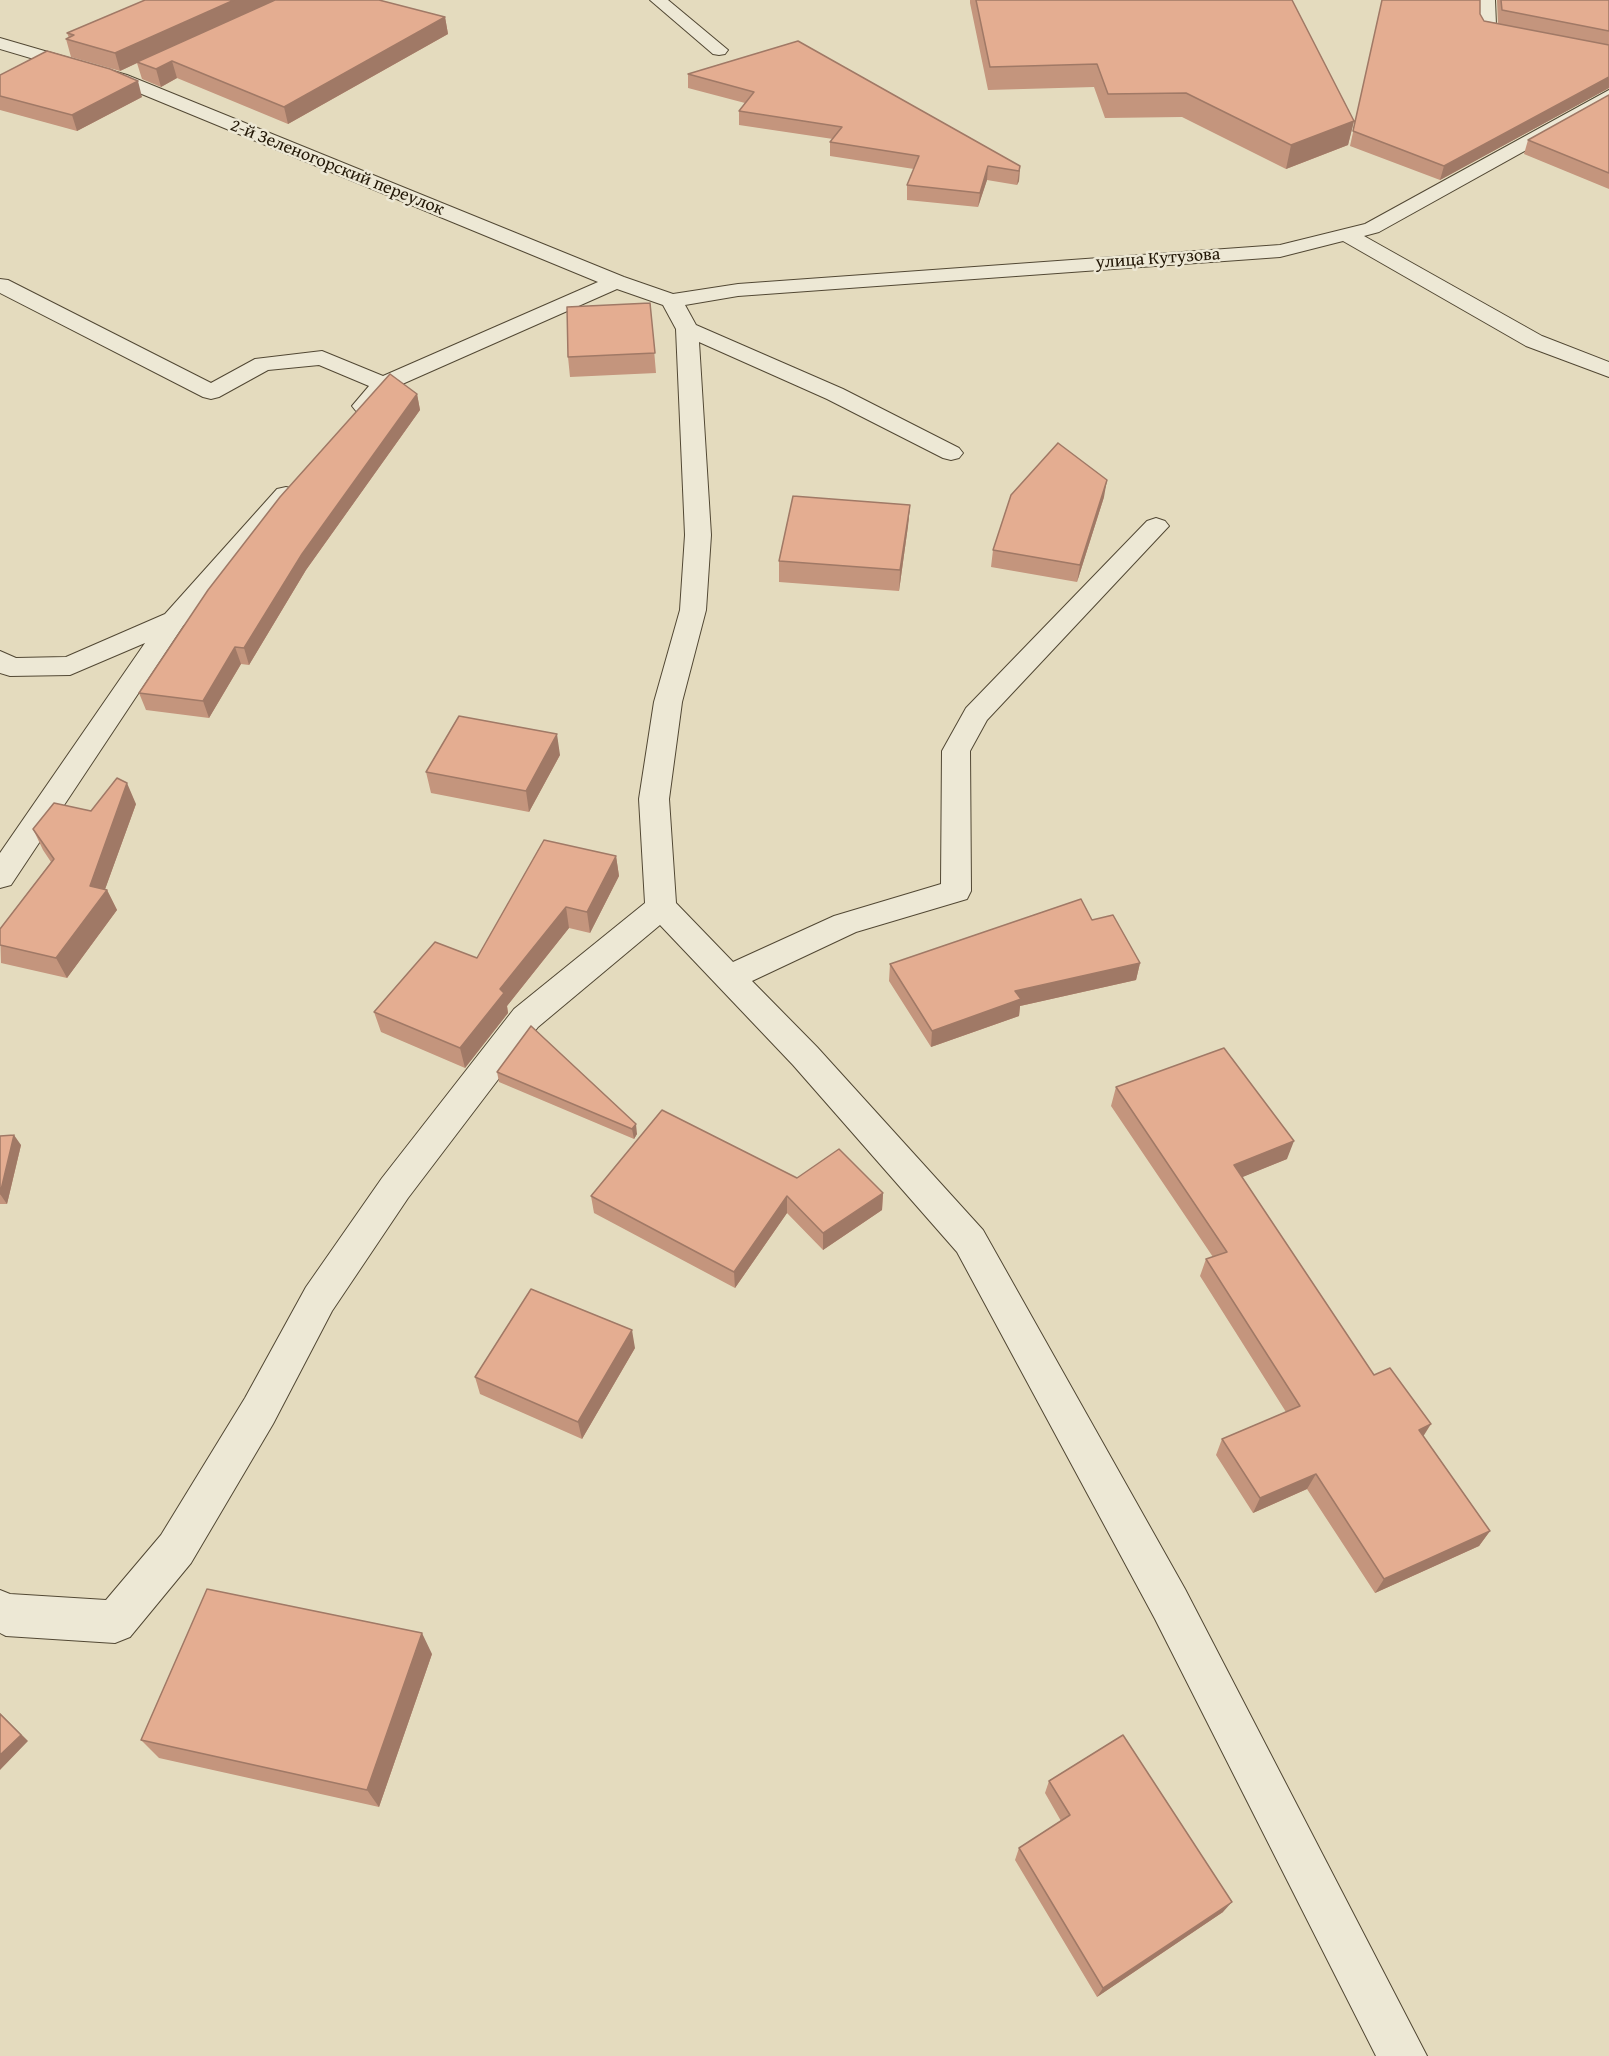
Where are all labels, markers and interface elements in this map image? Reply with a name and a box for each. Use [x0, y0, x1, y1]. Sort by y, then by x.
street label: 2-й Зеленогорский переулок [227, 115, 447, 221]
street label: улица Кутузова [1095, 244, 1221, 274]

